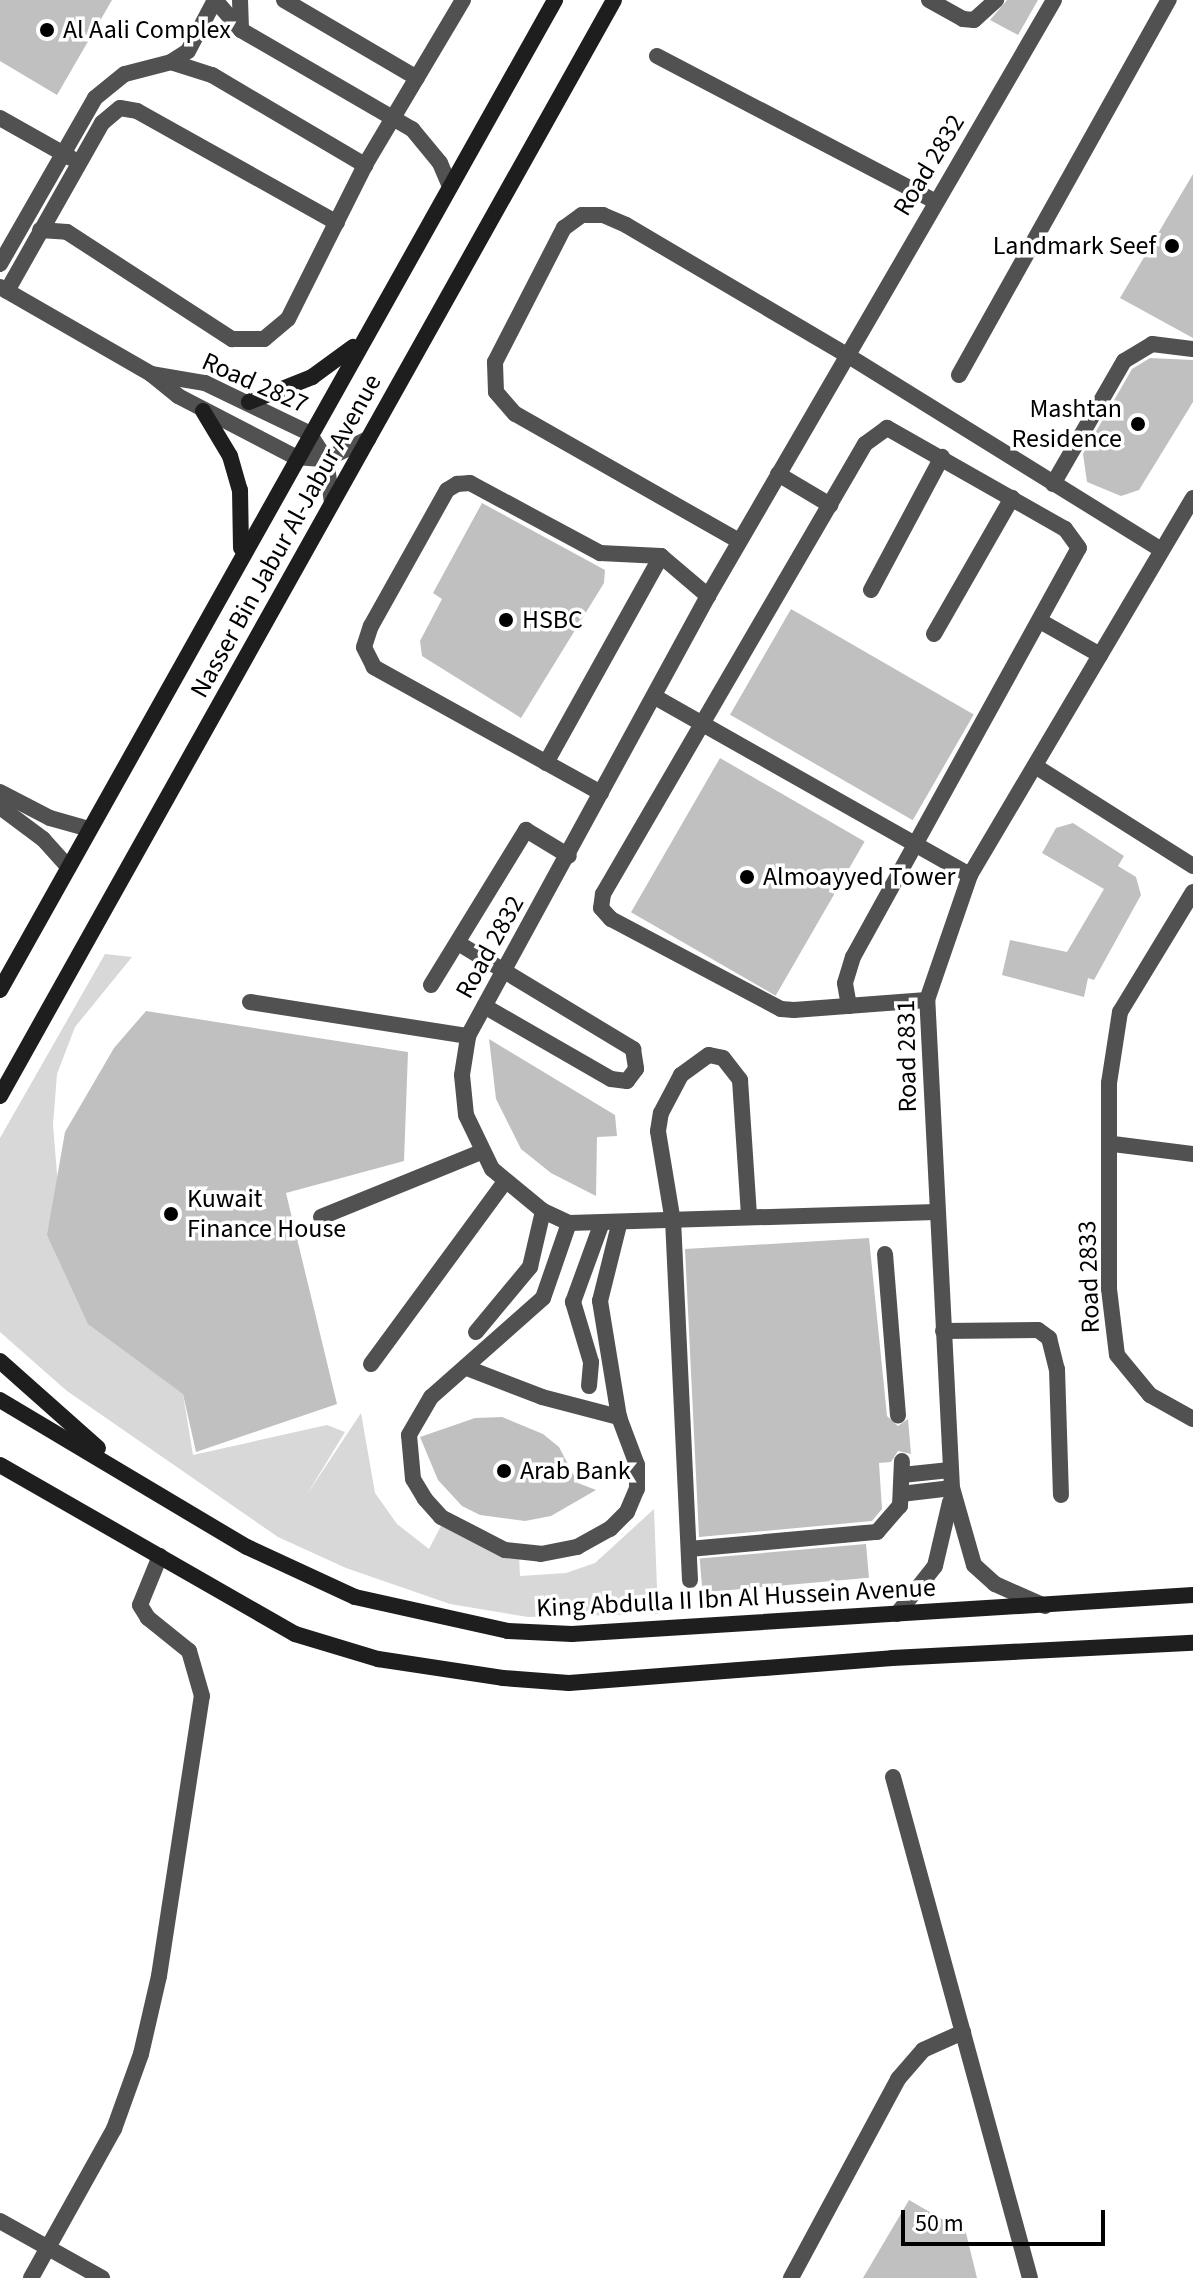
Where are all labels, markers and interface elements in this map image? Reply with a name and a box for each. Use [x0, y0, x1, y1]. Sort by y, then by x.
place label: Al Aali Complex [63, 14, 231, 46]
marker: Al Aali Complex [38, 21, 56, 39]
street label: Road 2832 [887, 109, 971, 221]
place label: Landmark Seef [993, 230, 1156, 262]
marker: Landmark Seef [1163, 237, 1181, 255]
street label: Road 2827 [197, 346, 313, 420]
street label: Nasser Bin Jabur Al-Jabur Avenue [184, 369, 388, 703]
place label: Mashtan Residence [1012, 393, 1122, 454]
marker: Mashtan Residence [1129, 415, 1147, 433]
place label: HSBC [522, 604, 583, 636]
marker: HSBC [497, 611, 515, 629]
place label: Almoayyed Tower [763, 861, 956, 893]
marker: Almoayyed Tower [738, 868, 756, 886]
street label: Road 2832 [449, 890, 531, 1004]
street label: Road 2831 [890, 999, 924, 1113]
place label: Kuwait Finance House [187, 1183, 346, 1244]
marker: Kuwait Finance House [162, 1205, 180, 1223]
street label: Road 2833 [1071, 1220, 1107, 1334]
place label: Arab Bank [520, 1455, 631, 1487]
marker: Arab Bank [495, 1462, 513, 1480]
street label: King Abdulla II Ibn Al Hussein Avenue [536, 1572, 936, 1624]
scale bar [905, 2194, 1109, 2244]
text: 50 m [915, 2206, 964, 2241]

